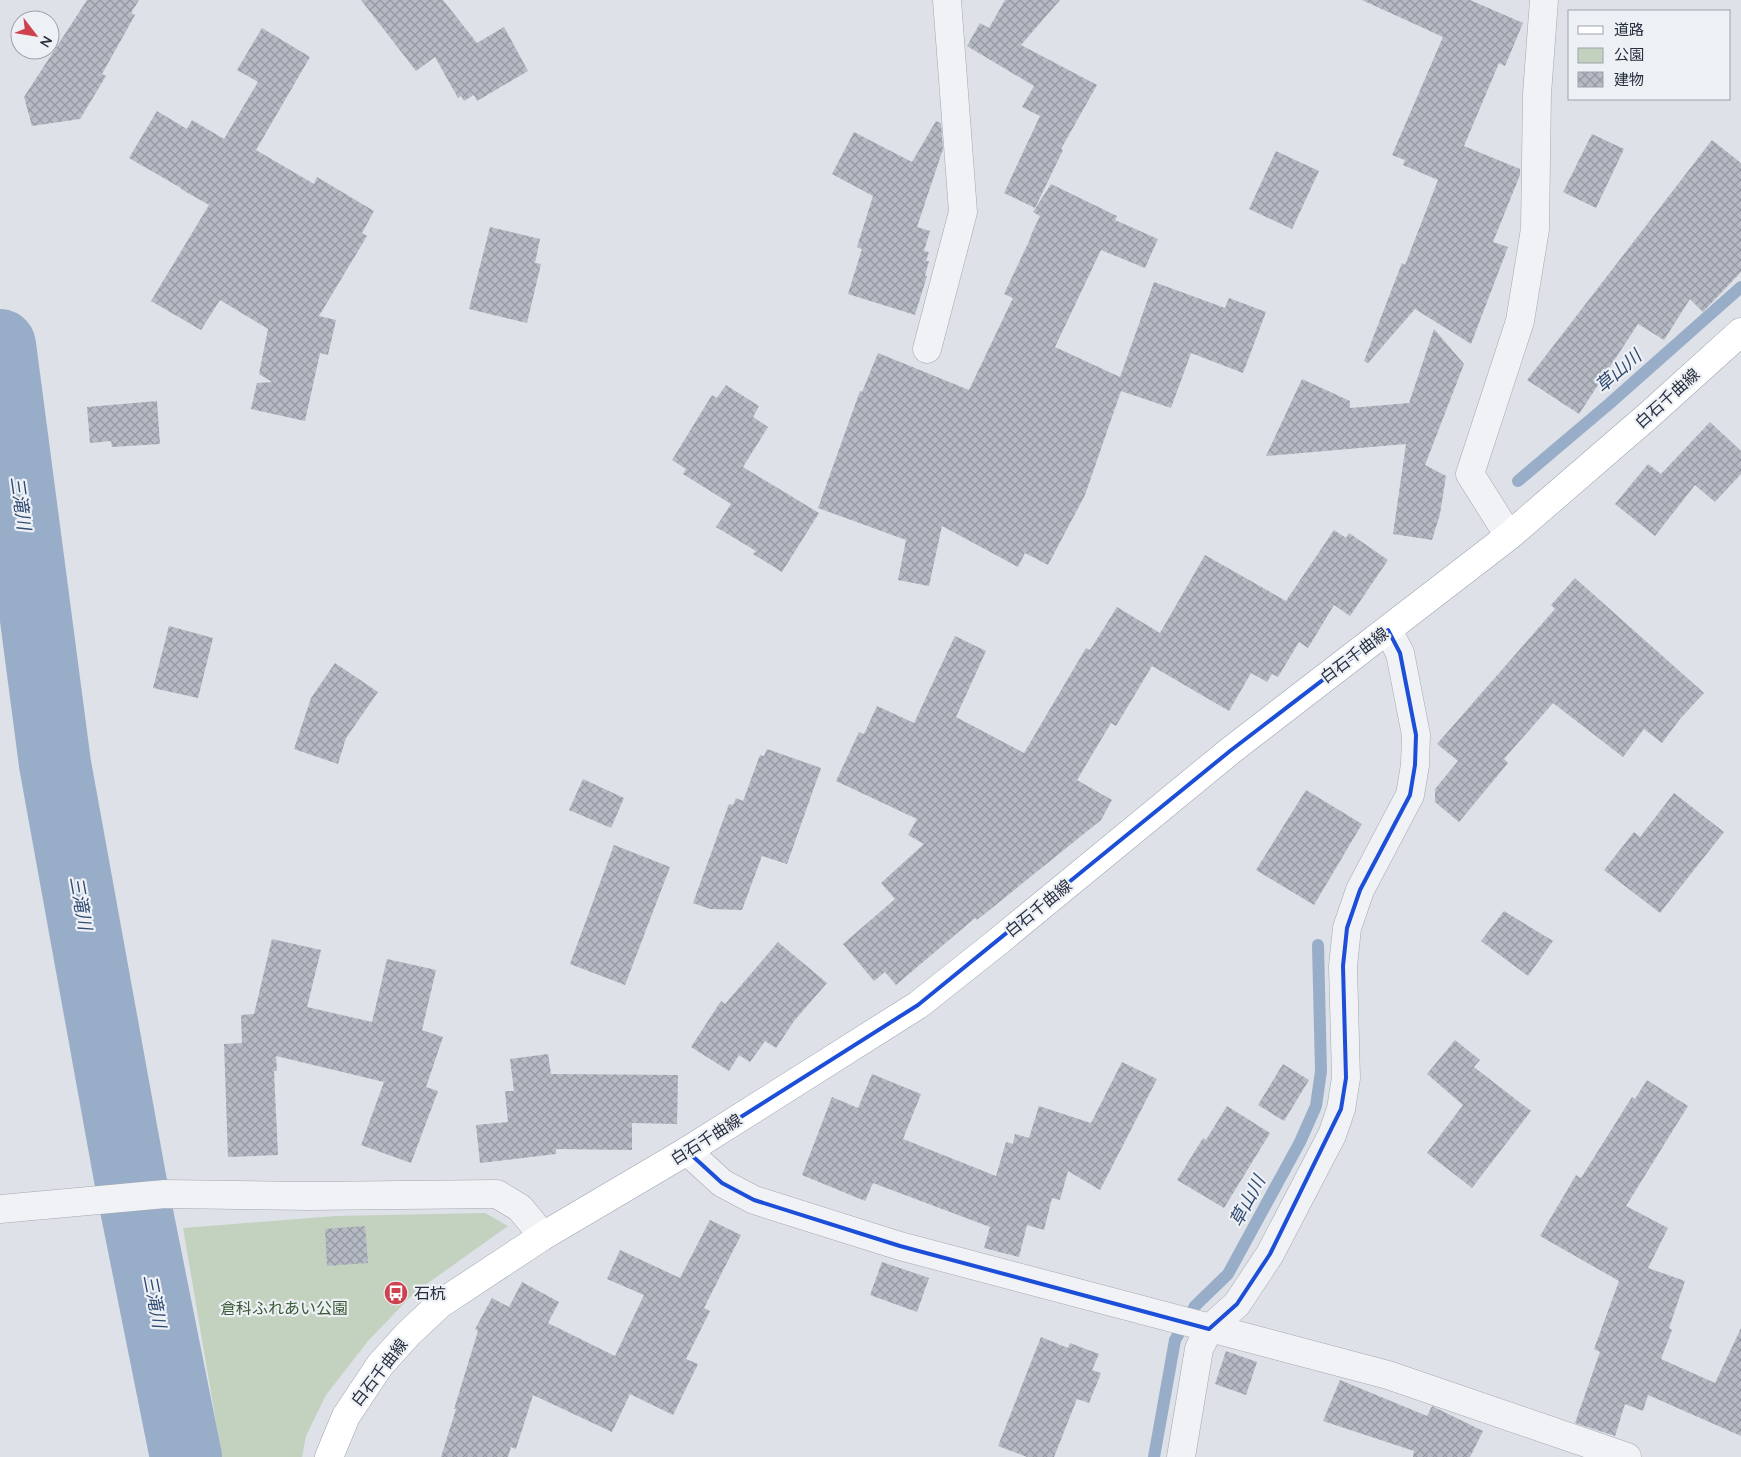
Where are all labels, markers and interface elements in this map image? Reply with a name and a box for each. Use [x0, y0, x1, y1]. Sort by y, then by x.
north arrow [10, 10, 60, 60]
legend [1568, 10, 1731, 100]
text: 道路 [1614, 20, 1644, 39]
text: N [36, 33, 57, 51]
text: 公園 [1614, 45, 1644, 64]
text: 建物 [1614, 70, 1644, 89]
water label: 草山川 [1590, 343, 1647, 397]
street label: 白石千曲線 [1631, 364, 1703, 432]
water label: 三滝川 [6, 475, 36, 533]
street label: 白石千曲線 [1316, 623, 1392, 687]
water label: 三滝川 [65, 874, 97, 934]
street label: 白石千曲線 [1001, 875, 1075, 941]
street label: 白石千曲線 [667, 1109, 745, 1169]
water label: 草山川 [1224, 1170, 1271, 1230]
water label: 三滝川 [139, 1272, 172, 1332]
bus stop icon: 石杭 [383, 1280, 409, 1306]
place label: 石杭 [414, 1283, 446, 1303]
park label: 倉科ふれあい公園 [220, 1298, 348, 1318]
street label: 白石千曲線 [346, 1334, 412, 1410]

